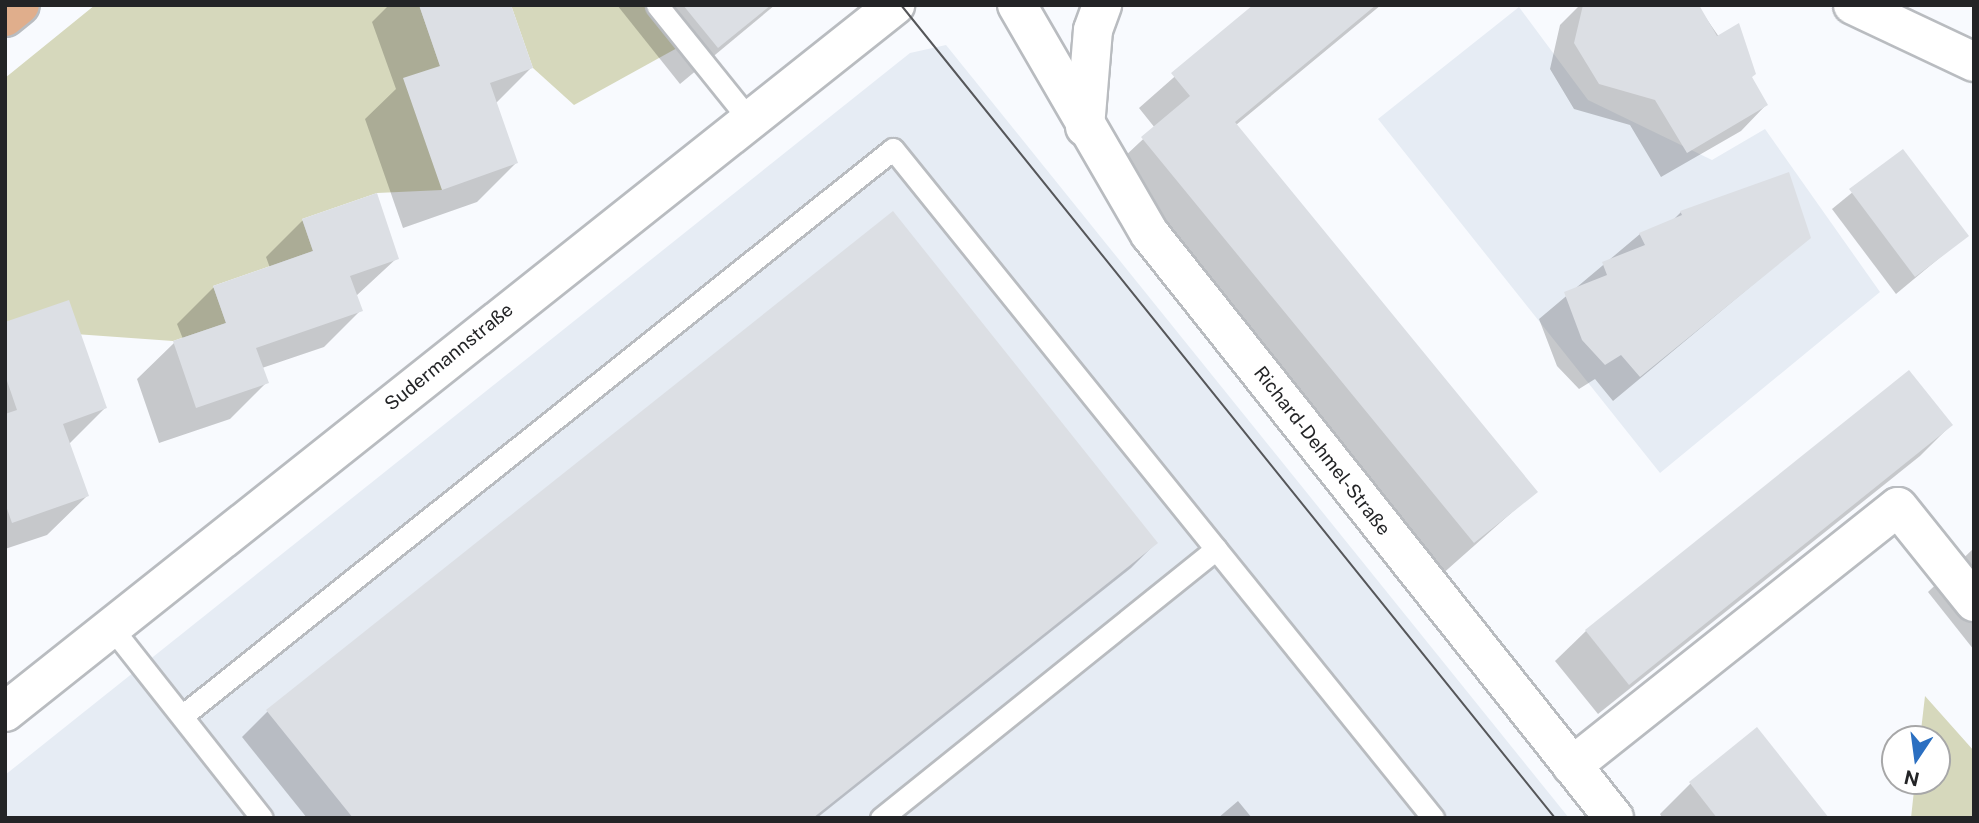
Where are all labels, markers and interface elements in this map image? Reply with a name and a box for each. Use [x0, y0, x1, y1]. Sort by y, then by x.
street label: Sudermannstraße [380, 298, 518, 416]
street label: Richard-Dehmel-Straße [1249, 362, 1395, 540]
north arrow [1881, 725, 1951, 795]
text: N [1902, 766, 1921, 791]

